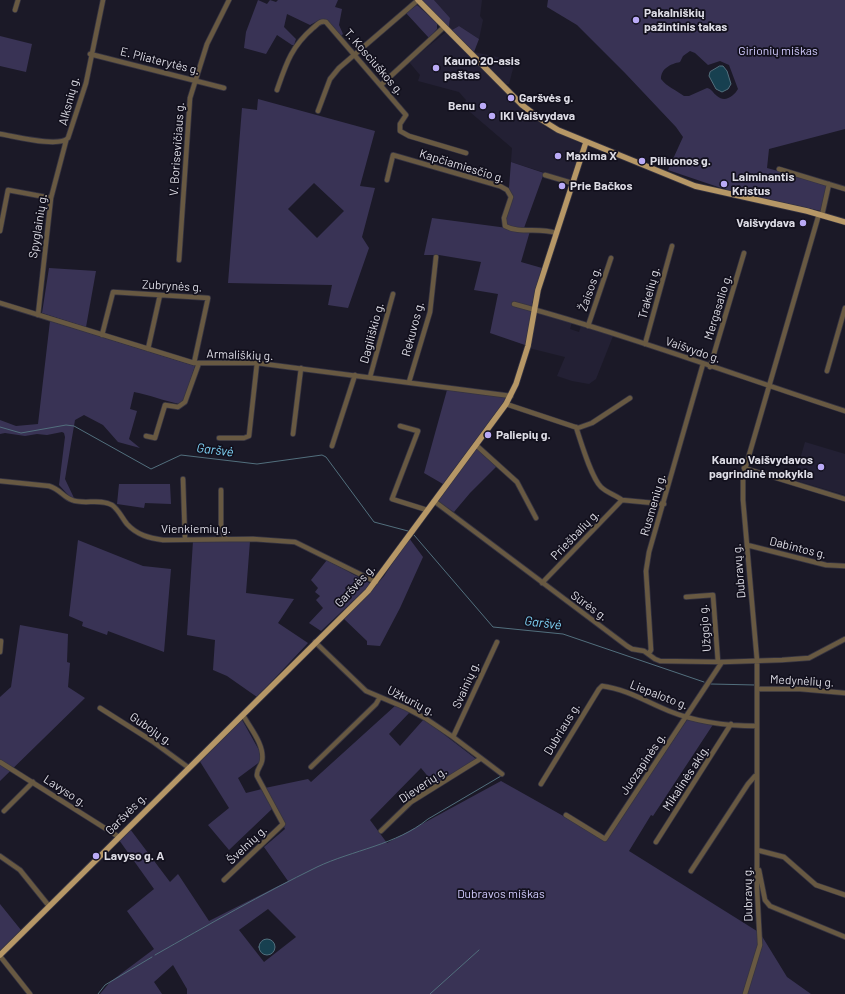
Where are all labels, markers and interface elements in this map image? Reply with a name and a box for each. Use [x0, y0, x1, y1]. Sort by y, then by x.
place label: Pakalniškių pažintinis takas [644, 6, 727, 34]
marker: Pakalniškių pažintinis takas [631, 15, 641, 25]
street label: T. Kosciuškos g. [341, 26, 407, 98]
street label: E. Pliaterytės g. [119, 44, 201, 78]
park label: Girionių miškas [738, 44, 818, 58]
place label: Kauno 20-asis paštas [444, 54, 520, 82]
marker: Kauno 20-asis paštas [431, 63, 441, 73]
street label: Alksnių g. [56, 75, 82, 127]
place label: Garšvės g. [519, 91, 573, 105]
marker: Garšvės g. [506, 93, 516, 103]
place label: Benu [448, 99, 475, 113]
marker: Benu [478, 101, 488, 111]
street label: V. Borisevičiaus g. [167, 102, 187, 196]
place label: IKI Vaišvydava [500, 109, 575, 123]
marker: IKI Vaišvydava [487, 111, 497, 121]
street label: Kapčiamiesčio g. [418, 146, 506, 186]
place label: Maxima X [566, 149, 617, 163]
marker: Maxima X [553, 151, 563, 161]
place label: Piliuonos g. [650, 154, 711, 168]
marker: Piliuonos g. [637, 156, 647, 166]
place label: Laiminantis Kristus [732, 170, 794, 198]
place label: Prie Bačkos [570, 179, 633, 193]
marker: Laiminantis Kristus [719, 179, 729, 189]
marker: Prie Bačkos [557, 181, 567, 191]
street label: Spyglainių g. [26, 193, 50, 259]
place label: Vaišvydava [736, 216, 795, 230]
marker: Vaišvydava [798, 218, 808, 228]
street label: Žaisos g. [576, 265, 604, 313]
street label: Trakelių g. [635, 265, 663, 321]
street label: Mergasalio g. [701, 272, 735, 342]
street label: Zubrynės g. [141, 277, 203, 295]
street label: Rekuvos g. [399, 300, 427, 358]
street label: Dagiliškio g. [357, 301, 387, 365]
street label: Vaišvydo g. [664, 334, 722, 366]
street label: Armališkių g. [206, 347, 274, 363]
place label: Paliepių g. [496, 428, 551, 442]
marker: Paliepių g. [483, 430, 493, 440]
water label: Garšvė [196, 440, 234, 460]
place label: Kauno Vaišvydavos pagrindinė mokykla [709, 453, 813, 481]
marker: Kauno Vaišvydavos pagrindinė mokykla [816, 462, 826, 472]
street label: Rusmenių g. [637, 472, 669, 538]
street label: Priešbalių g. [548, 507, 602, 563]
street label: Vienkiemių g. [161, 522, 231, 536]
street label: Dabintos g. [768, 534, 828, 562]
street label: Dubravų g. [729, 543, 749, 599]
street label: Garšvės g. [332, 562, 378, 610]
street label: Sūrės g. [568, 588, 610, 624]
street label: Užgojo g. [696, 604, 714, 652]
water label: Garšvė [524, 613, 562, 633]
street label: Svainių g. [449, 659, 483, 711]
street label: Medynėlių g. [770, 672, 834, 690]
street label: Liepaloto g. [628, 677, 690, 713]
street label: Užkurių g. [385, 683, 437, 719]
street label: Dubriaus g. [541, 700, 583, 758]
street label: Gubojų g. [127, 710, 175, 748]
street label: Juozapinės g. [617, 730, 669, 798]
street label: Mikalinės aklg. [660, 743, 712, 813]
street label: Dieverių g. [396, 764, 450, 806]
street label: Lavyso g. [41, 772, 89, 810]
street label: Garšvės g. [102, 790, 150, 838]
street label: Švelnių g. [224, 823, 270, 867]
place label: Lavyso g. A [104, 849, 164, 863]
marker: Lavyso g. A [91, 851, 101, 861]
street label: Dubravų g. [740, 866, 756, 922]
park label: Dubravos miškas [457, 887, 545, 901]

